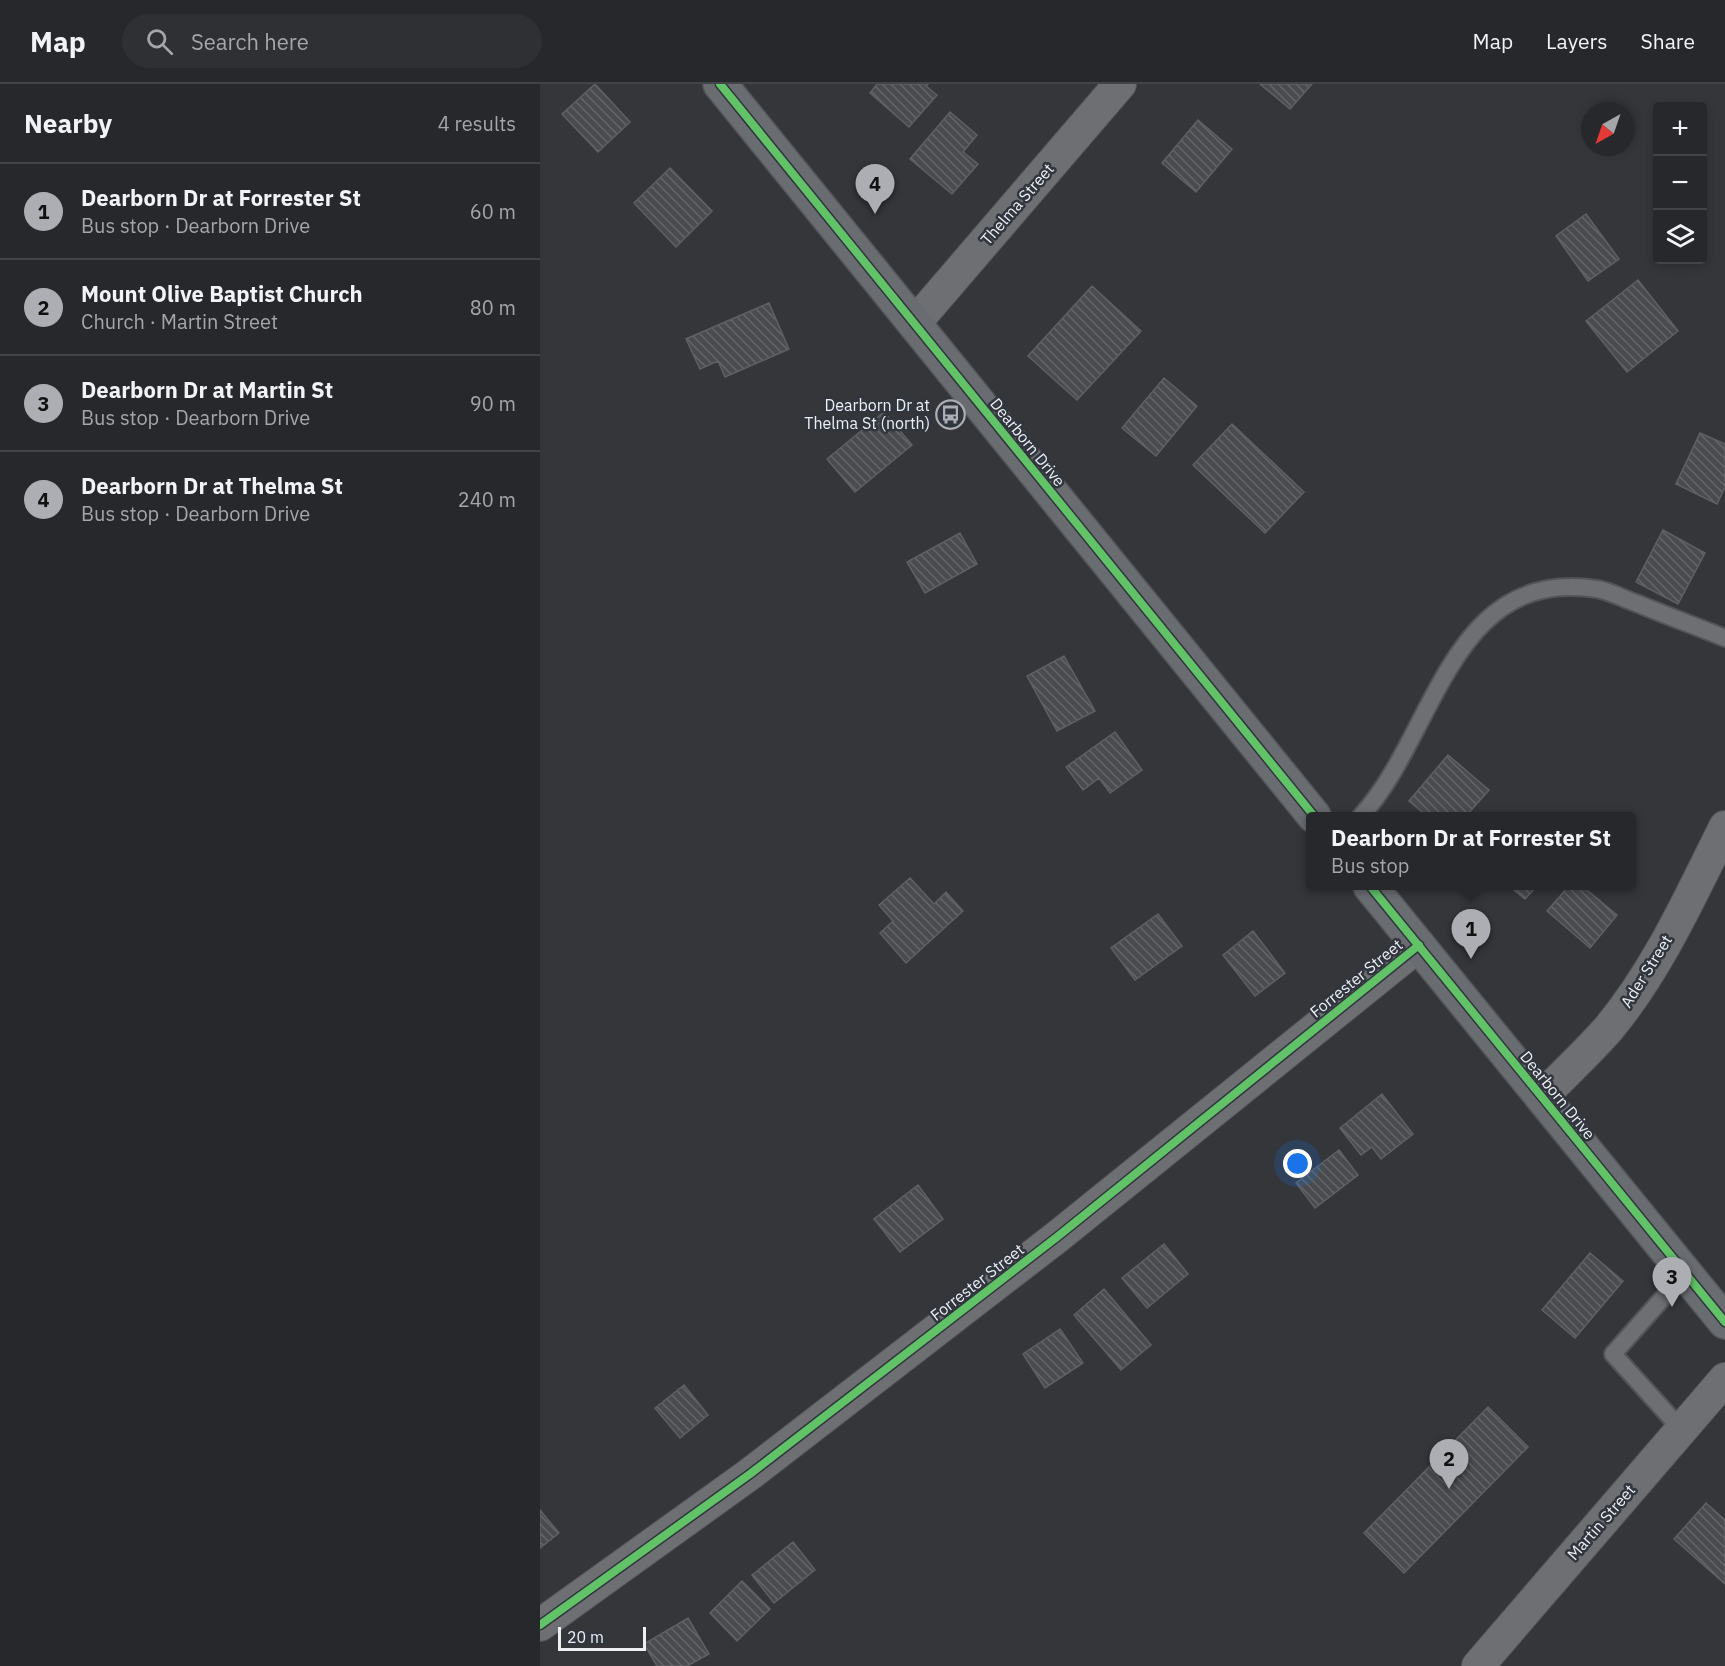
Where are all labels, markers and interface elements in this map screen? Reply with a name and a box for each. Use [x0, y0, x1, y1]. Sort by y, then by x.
search box [122, 14, 542, 68]
text: Map [30, 23, 86, 60]
icon: search [143, 25, 176, 58]
text: Search here [191, 27, 309, 56]
text: Map [1473, 27, 1513, 55]
text: Layers [1546, 27, 1608, 55]
text: Share [1641, 27, 1695, 55]
north arrow [1581, 102, 1635, 156]
map controls [1653, 102, 1707, 264]
button: + [1653, 102, 1707, 156]
text: Nearby [24, 106, 112, 140]
text: 4 results [438, 110, 516, 137]
button: − [1653, 156, 1707, 210]
street label: Thelma Street [976, 159, 1058, 249]
pin: 4 [856, 164, 894, 214]
text: Dearborn Dr at Forrester St [81, 183, 361, 212]
text: 1 [38, 198, 50, 225]
text: 60 m [470, 198, 516, 225]
button: layers [1653, 210, 1707, 264]
text: Bus stop · Dearborn Drive [81, 212, 310, 239]
text: Mount Olive Baptist Church [81, 279, 363, 308]
text: 2 [38, 294, 50, 321]
text: 80 m [470, 294, 516, 321]
text: Church · Martin Street [81, 308, 278, 335]
text: Dearborn Dr at Martin St [81, 375, 333, 404]
text: 3 [38, 390, 50, 417]
text: 90 m [470, 390, 516, 417]
street label: Dearborn Drive [986, 394, 1070, 490]
place label: Dearborn Dr at Thelma St (north) [804, 395, 930, 433]
bus stop icon: Dearborn Dr at Thelma St (north) [935, 398, 967, 430]
text: Bus stop · Dearborn Drive [81, 404, 310, 431]
text: Dearborn Dr at Thelma St [81, 471, 343, 500]
text: 4 [38, 486, 50, 513]
text: 240 m [458, 486, 516, 513]
text: Bus stop · Dearborn Drive [81, 500, 310, 527]
popup [1306, 812, 1636, 890]
text: Dearborn Dr at Forrester St [1331, 823, 1611, 852]
text: Bus stop [1331, 852, 1409, 879]
pin: 1 [1452, 910, 1490, 959]
street label: Ader Street [1616, 931, 1676, 1011]
street label: Forrester Street [1306, 935, 1406, 1021]
street label: Dearborn Drive [1516, 1047, 1600, 1143]
your location [1283, 1149, 1312, 1178]
street label: Forrester Street [926, 1239, 1028, 1325]
pin: 3 [1652, 1258, 1692, 1307]
pin: 2 [1430, 1440, 1468, 1489]
street label: Martin Street [1563, 1480, 1639, 1564]
scale bar [558, 1624, 646, 1652]
text: 20 m [567, 1627, 604, 1647]

